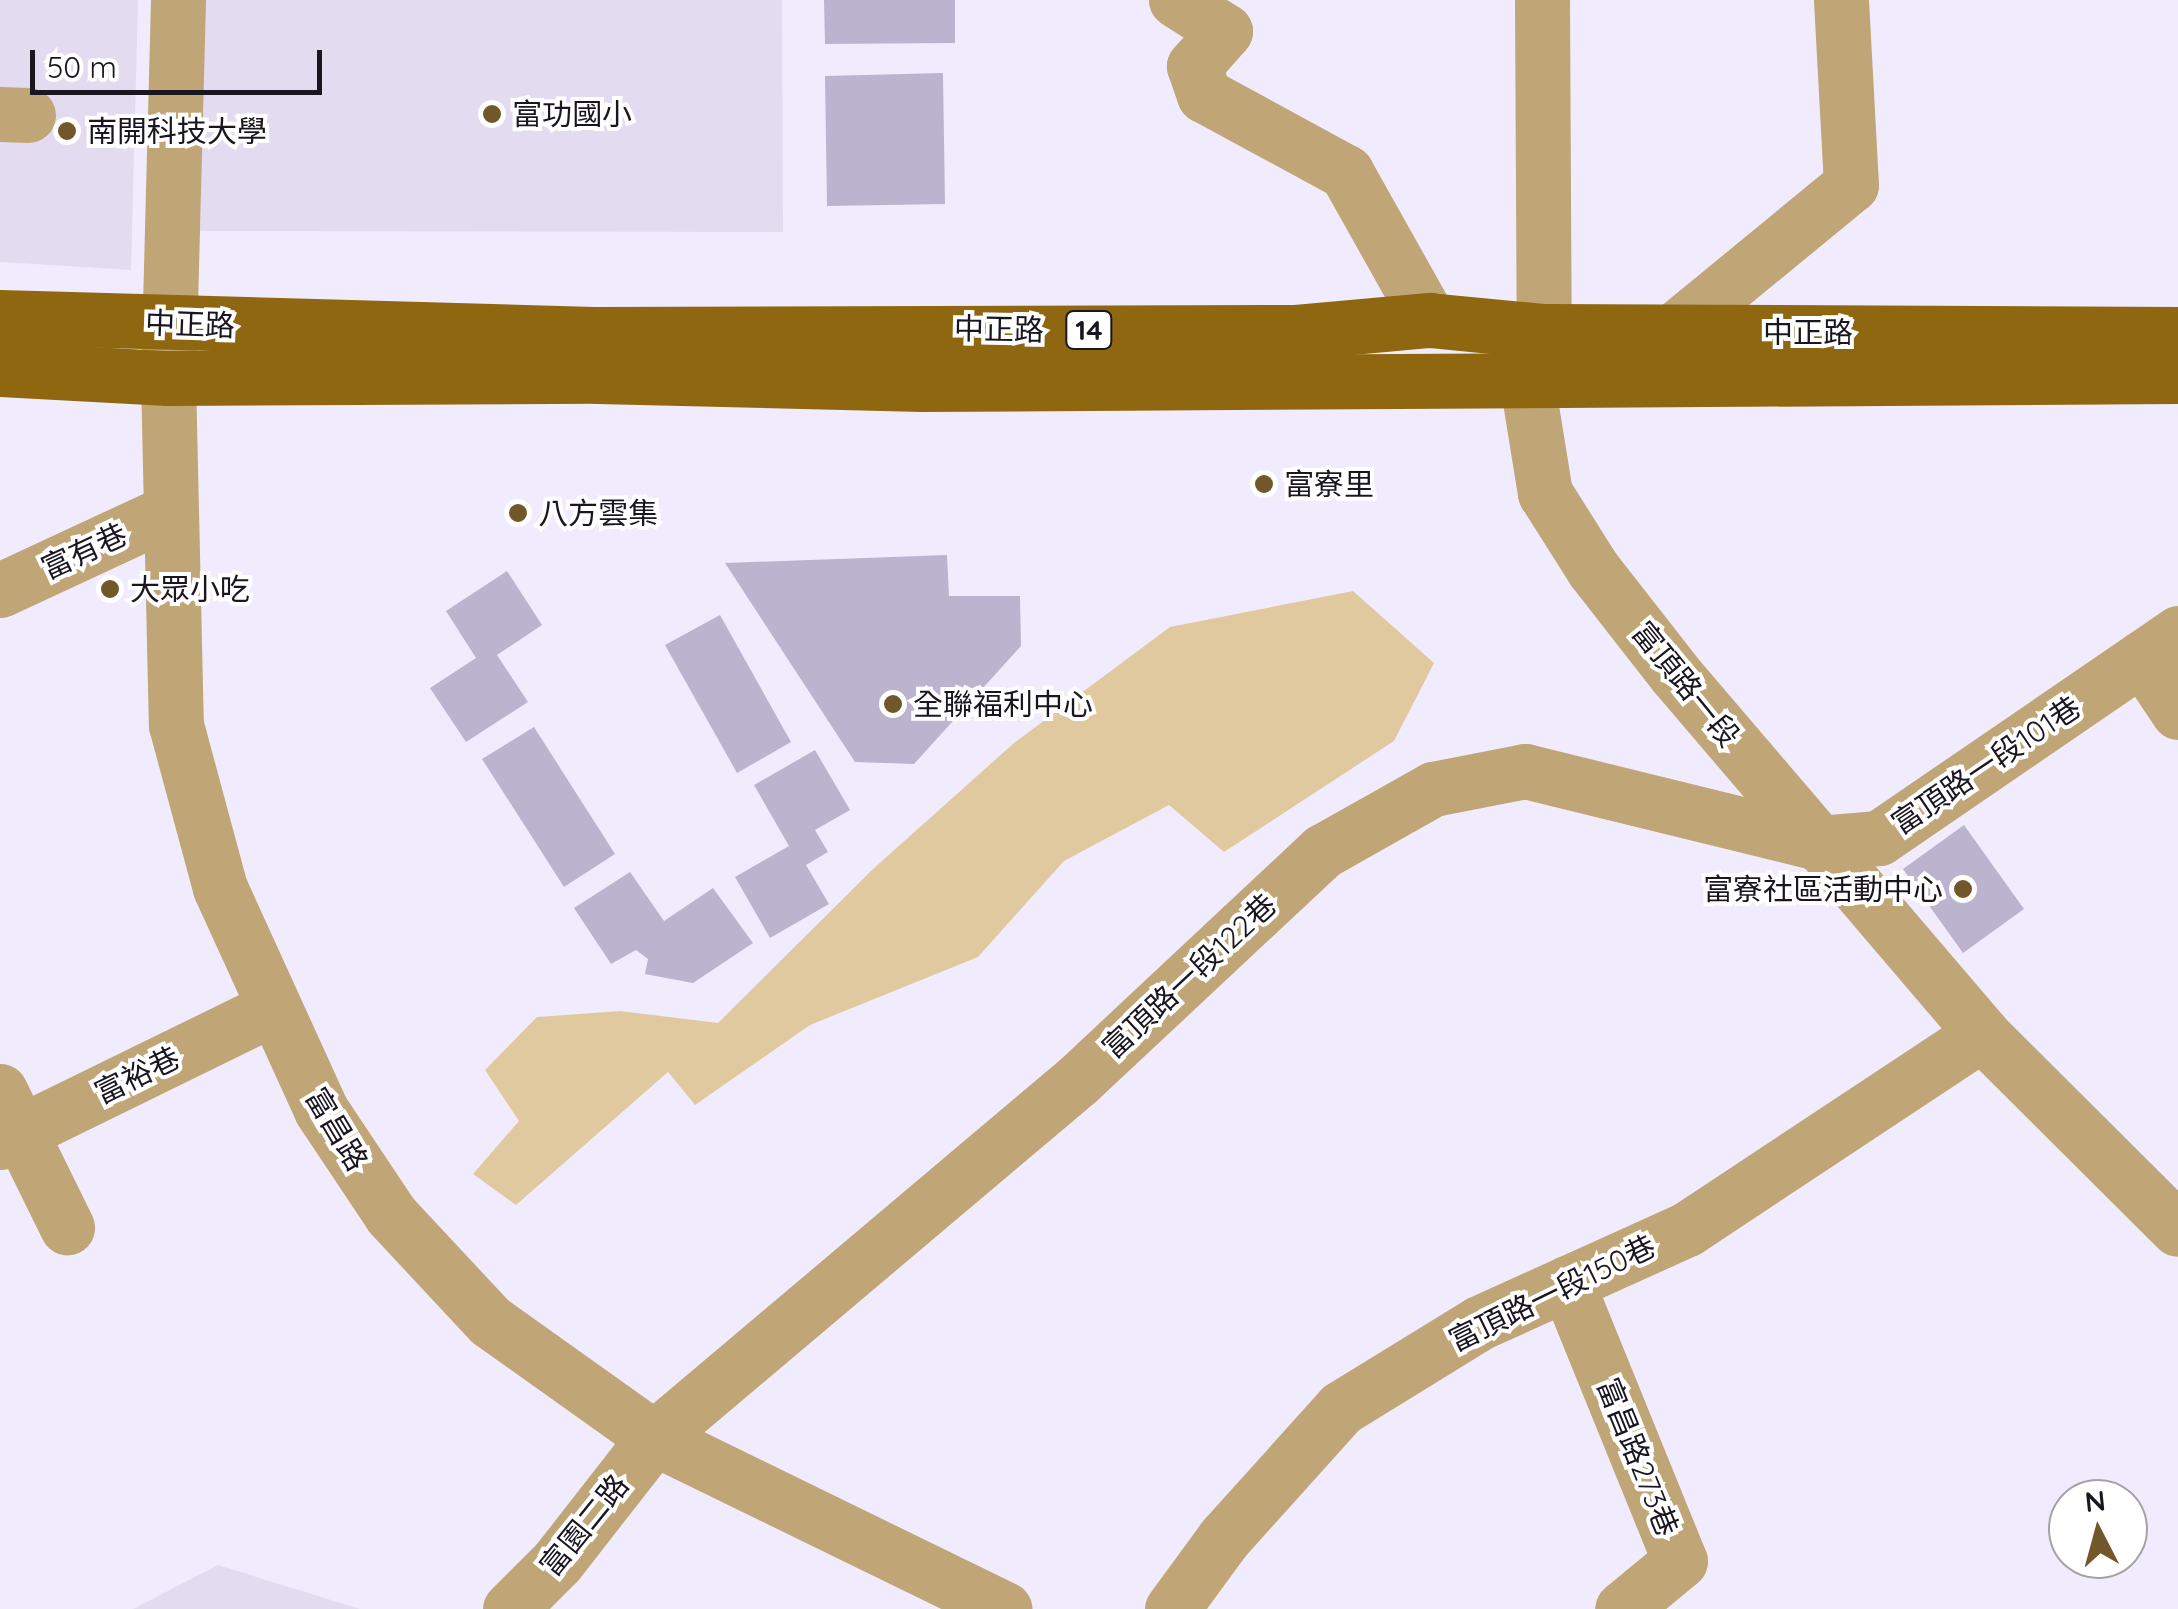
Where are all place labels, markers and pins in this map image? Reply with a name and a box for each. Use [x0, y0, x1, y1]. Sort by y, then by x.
place label: 富功國小 [512, 96, 632, 132]
marker: 富功國小 [481, 103, 503, 125]
place label: 南開科技大學 [87, 113, 267, 149]
marker: 南開科技大學 [56, 120, 78, 142]
place label: 富寮里 [1284, 466, 1374, 502]
marker: 富寮里 [1253, 473, 1275, 495]
place label: 八方雲集 [538, 495, 658, 531]
marker: 八方雲集 [507, 502, 529, 524]
place label: 大眾小吃 [130, 571, 250, 607]
marker: 大眾小吃 [99, 578, 121, 600]
place label: 全聯福利中心 [913, 686, 1093, 722]
marker: 全聯福利中心 [882, 693, 904, 715]
place label: 富寮社區活動中心 [1703, 871, 1943, 907]
marker: 富寮社區活動中心 [1952, 878, 1974, 900]

